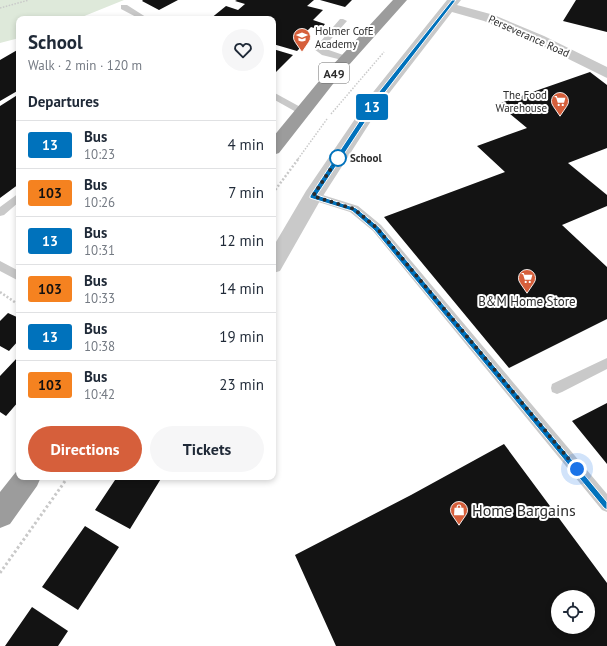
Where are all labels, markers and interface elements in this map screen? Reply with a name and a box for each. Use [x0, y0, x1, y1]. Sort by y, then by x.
street label: Perseverance Road [486, 12, 572, 60]
place label: Holmer CofE Academy [315, 24, 374, 51]
school or university icon: Holmer CofE Academy [292, 27, 312, 52]
button: heart [222, 29, 264, 71]
text: School [28, 30, 83, 54]
text: Walk · 2 min · 120 m [28, 57, 142, 74]
road number: A49 [319, 63, 349, 83]
place label: The Food Warehouse [495, 88, 547, 115]
supermarket icon: The Food Warehouse [550, 91, 570, 116]
text: Departures [28, 92, 99, 111]
line badge: 13 [354, 94, 390, 120]
text: 13 [364, 98, 380, 116]
text: Bus [84, 127, 107, 146]
text: 4 min [227, 135, 264, 154]
text: 13 [42, 136, 58, 154]
text: 10:23 [84, 146, 115, 163]
marker: School [329, 149, 347, 167]
place label: School [350, 151, 382, 165]
text: Bus [84, 175, 107, 194]
text: 7 min [228, 183, 264, 202]
text: 103 [38, 184, 62, 202]
text: 10:26 [84, 194, 115, 211]
text: Bus [84, 223, 107, 242]
text: 12 min [219, 231, 264, 250]
text: 13 [42, 232, 58, 250]
text: 10:31 [84, 242, 115, 259]
supermarket icon: B&M Home Store [517, 268, 537, 293]
text: Bus [84, 271, 107, 290]
text: 14 min [219, 279, 264, 298]
text: 103 [38, 280, 62, 298]
text: 10:33 [84, 290, 115, 307]
place label: B&M Home Store [478, 293, 576, 310]
text: Bus [84, 319, 107, 338]
text: 19 min [219, 327, 264, 346]
text: 13 [42, 328, 58, 346]
text: 10:38 [84, 338, 115, 355]
text: Bus [84, 367, 107, 386]
text: 23 min [219, 375, 264, 394]
text: 103 [38, 376, 62, 394]
text: 10:42 [84, 386, 115, 403]
button: Directions [28, 426, 142, 472]
button: Tickets [150, 426, 264, 472]
your location [567, 459, 587, 479]
shop icon: Home Bargains [449, 500, 469, 525]
place label: Home Bargains [472, 500, 576, 520]
map controls [551, 590, 595, 634]
button: locate [551, 590, 595, 634]

